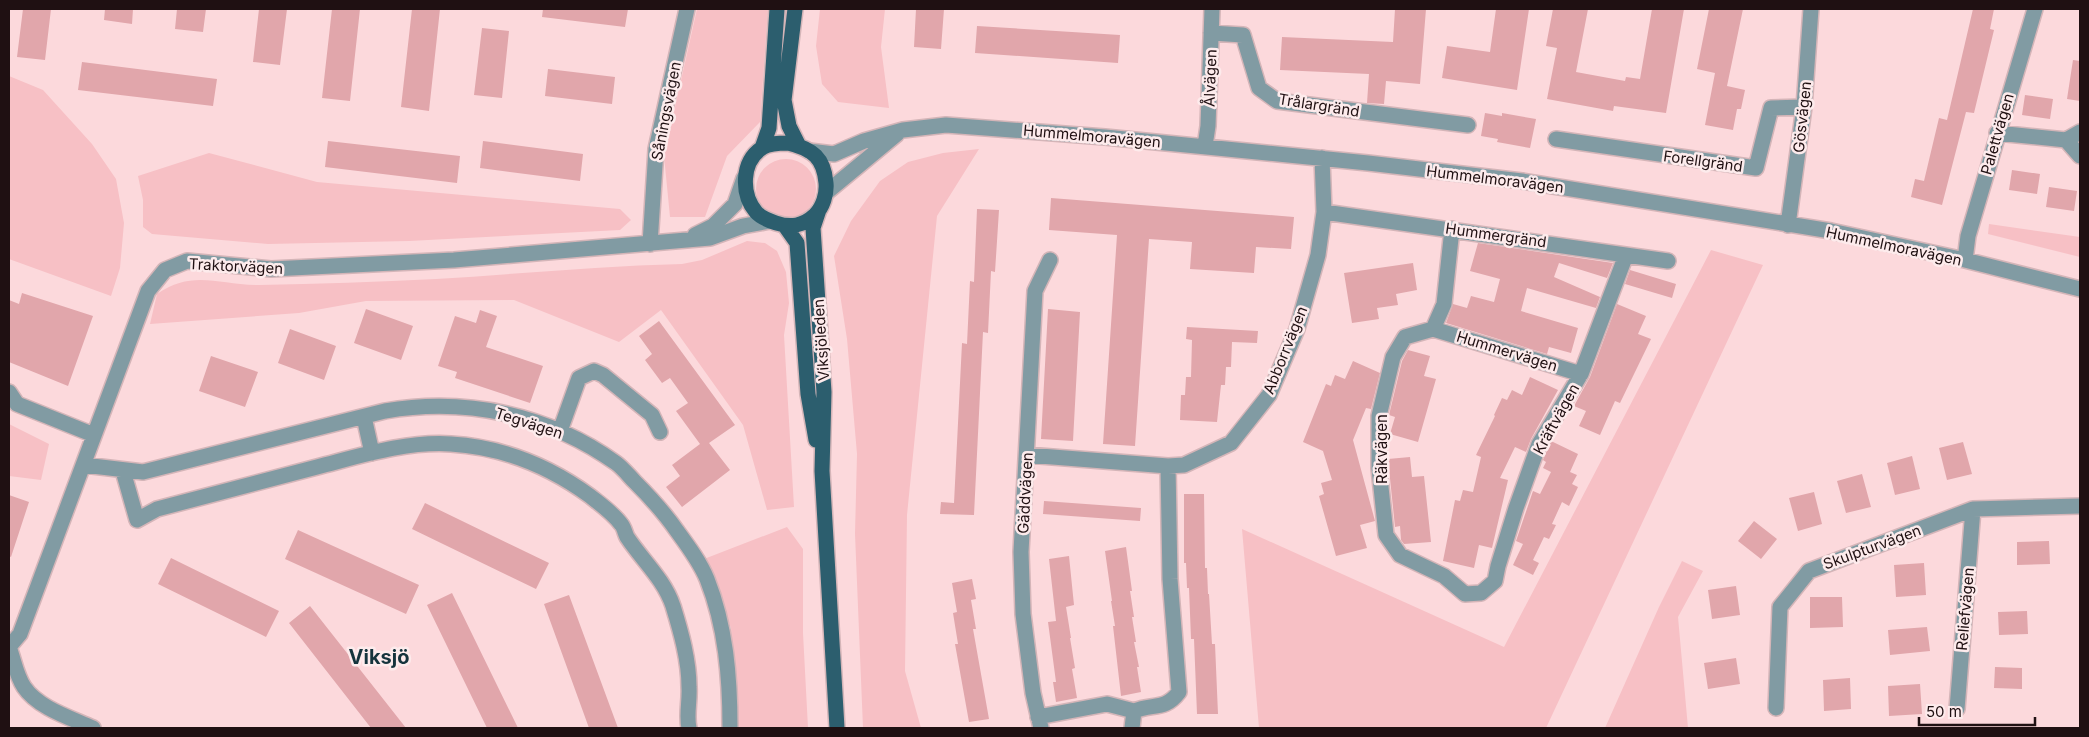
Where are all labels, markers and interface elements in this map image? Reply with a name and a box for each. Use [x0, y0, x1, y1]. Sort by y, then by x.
street label: Ålvägen [1199, 49, 1221, 107]
street label: Såningsvägen [647, 60, 685, 162]
street label: Gösvägen [1789, 80, 1815, 154]
street label: Trålargränd [1277, 89, 1361, 121]
street label: Palettvägen [1976, 91, 2018, 177]
street label: Hummelmoravägen [1022, 121, 1162, 151]
street label: Forellgränd [1662, 146, 1744, 176]
street label: Hummelmoravägen [1425, 161, 1565, 197]
street label: Hummergränd [1444, 219, 1548, 251]
street label: Hummelmoravägen [1824, 222, 1964, 270]
street label: Traktorvägen [188, 254, 284, 278]
street label: Viksjöleden [809, 298, 833, 382]
street label: Abborrvägen [1259, 303, 1311, 397]
street label: Hummervägen [1454, 327, 1560, 375]
street label: Kräftvägen [1529, 380, 1583, 458]
street label: Tegvägen [493, 403, 565, 443]
street label: Räkvägen [1372, 414, 1391, 484]
street label: Gäddvägen [1013, 452, 1037, 534]
street label: Skulpturvägen [1820, 520, 1924, 574]
street label: Reliefvägen [1952, 567, 1978, 651]
district label: Viksjö [349, 645, 409, 669]
scale bar [1919, 694, 2035, 726]
text: 50 m [1926, 702, 1962, 721]

